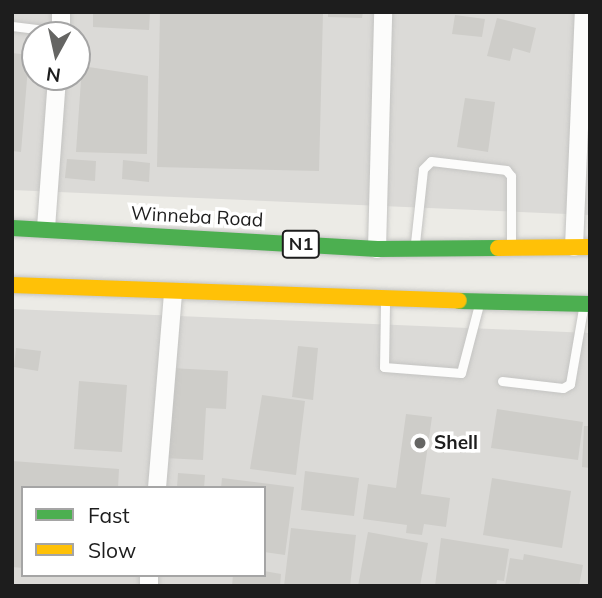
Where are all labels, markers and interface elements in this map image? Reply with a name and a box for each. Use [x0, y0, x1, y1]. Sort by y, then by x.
north arrow [21, 21, 91, 91]
text: N [45, 62, 62, 88]
street label: Winneba Road [130, 202, 264, 232]
road number: N1 [282, 230, 320, 258]
place label: Shell [434, 432, 478, 454]
marker: Shell [412, 435, 428, 451]
legend [21, 486, 266, 577]
text: Fast [88, 502, 130, 528]
text: Slow [88, 537, 136, 563]

